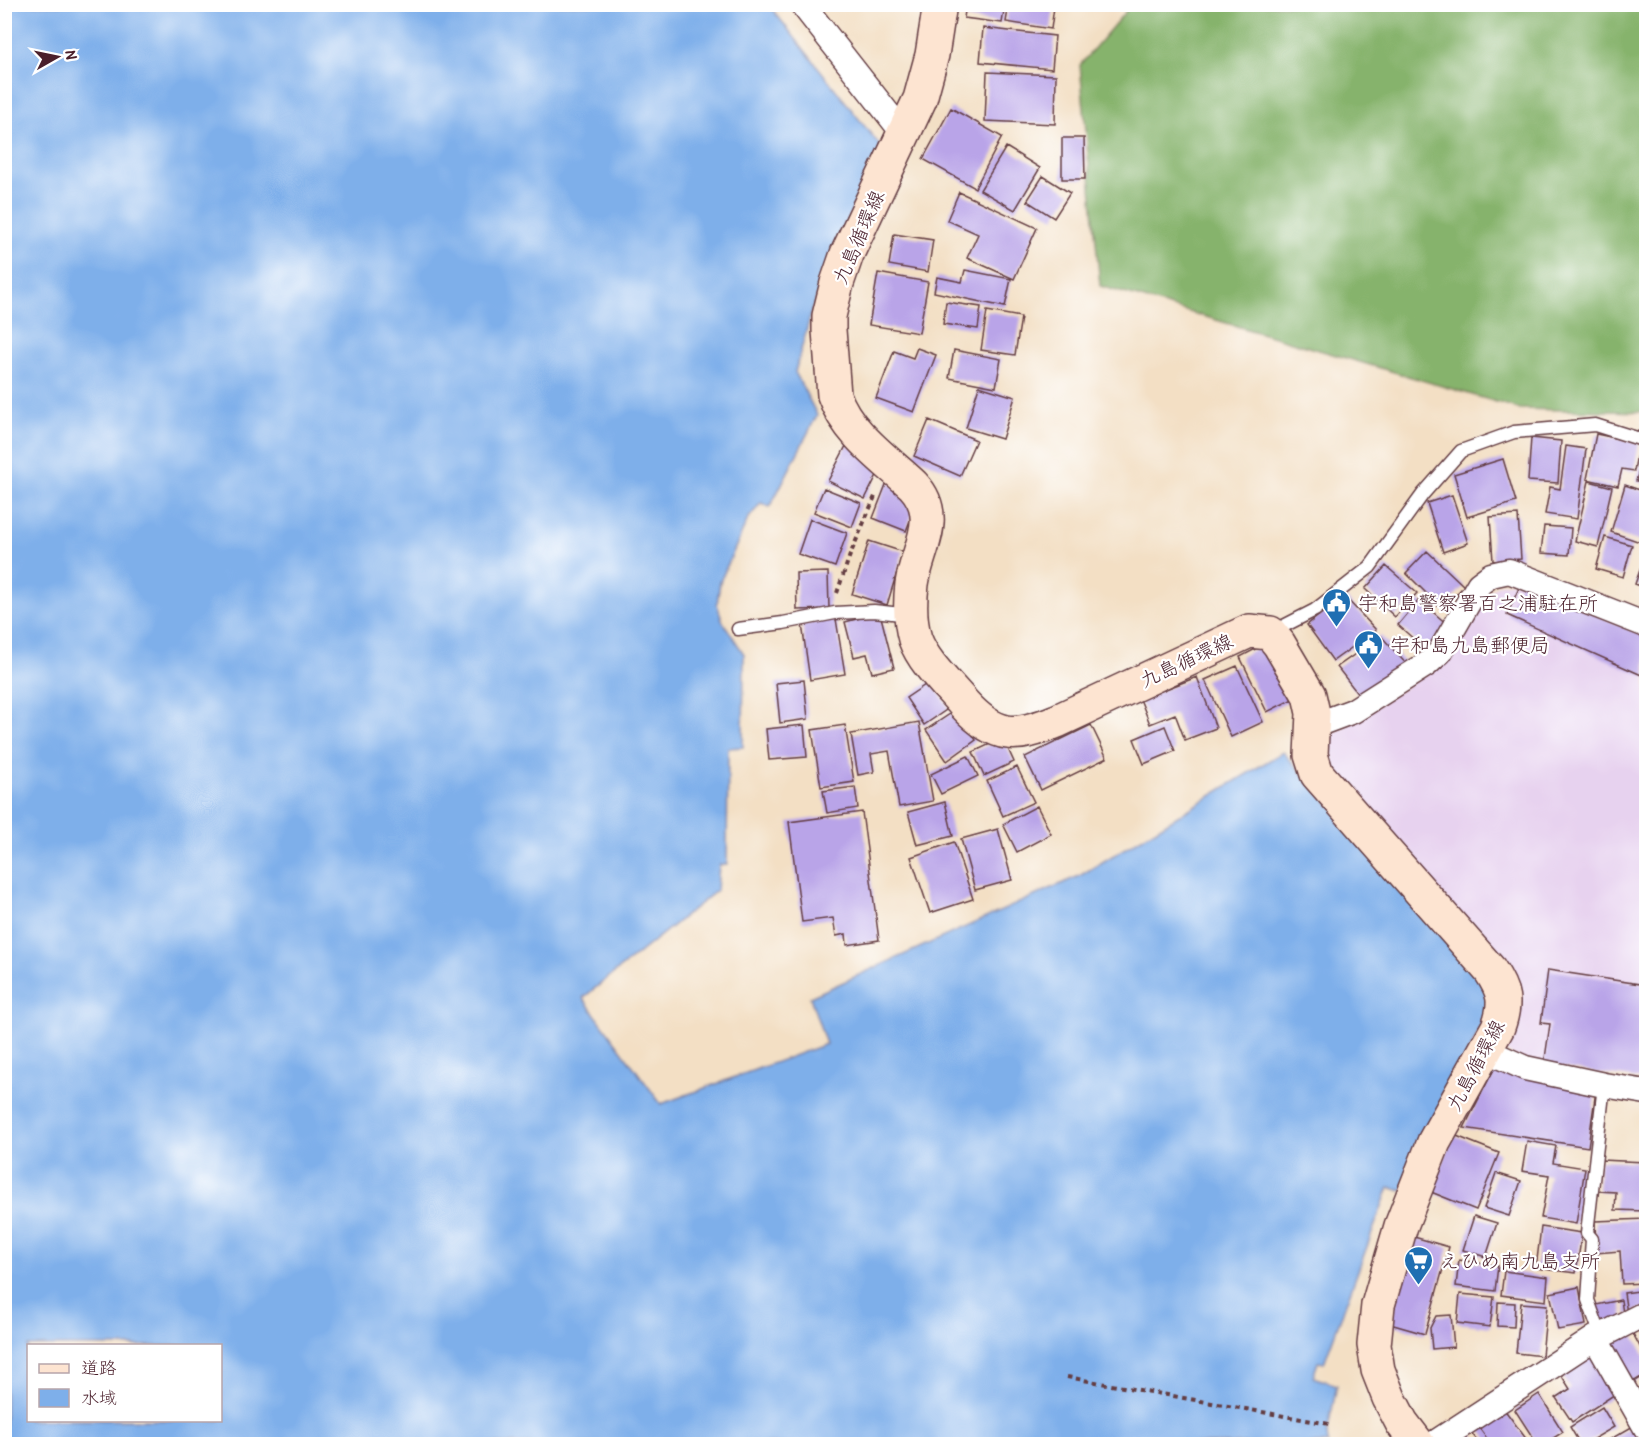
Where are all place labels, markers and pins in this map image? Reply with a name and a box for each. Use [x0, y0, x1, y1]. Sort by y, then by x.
public building icon: 宇和島警察署百之浦駐在所 [1321, 586, 1353, 628]
place label: 宇和島警察署百之浦駐在所 [1358, 589, 1598, 616]
public building icon: 宇和島九島郵便局 [1353, 628, 1385, 670]
place label: 宇和島九島郵便局 [1390, 631, 1550, 658]
supermarket icon: えひめ南九島支所 [1403, 1244, 1435, 1286]
place label: えひめ南九島支所 [1440, 1247, 1600, 1274]

